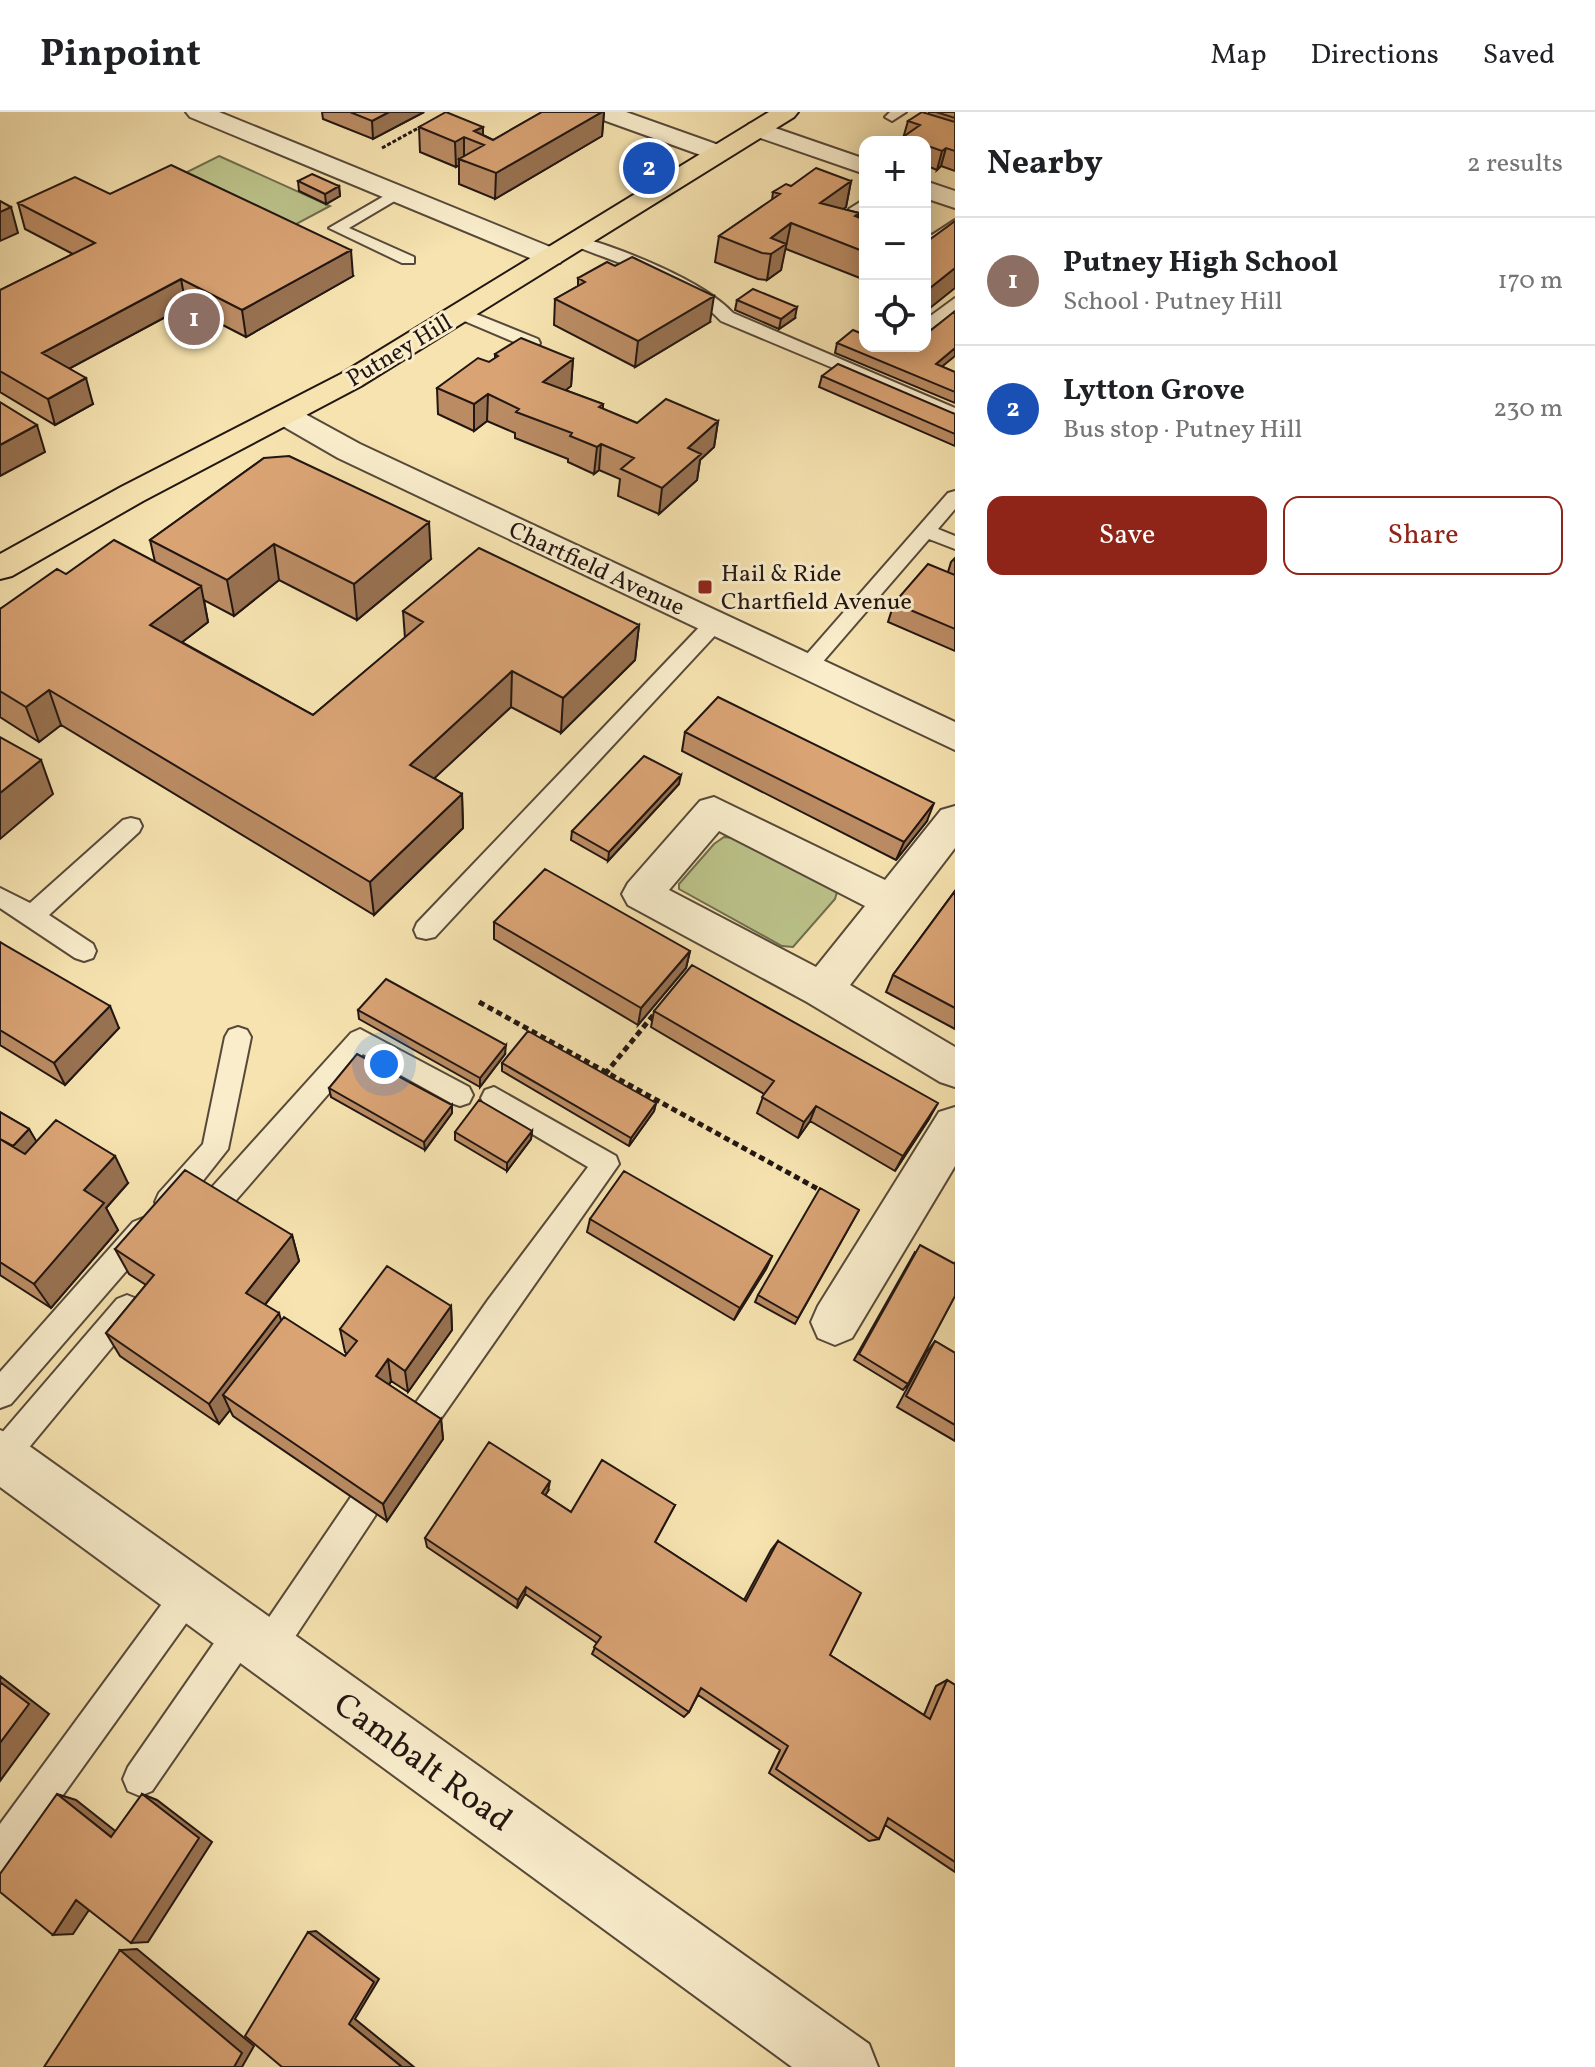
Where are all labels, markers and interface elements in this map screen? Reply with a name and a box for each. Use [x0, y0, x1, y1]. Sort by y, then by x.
text: Pinpoint [40, 29, 201, 82]
text: Map [1211, 36, 1267, 75]
text: Directions [1311, 36, 1439, 75]
text: Saved [1483, 36, 1555, 75]
map controls [859, 136, 931, 352]
button: + [859, 136, 931, 208]
pin: 2 [623, 138, 675, 198]
text: Nearby [987, 141, 1103, 188]
text: 2 results [1467, 146, 1563, 182]
button: − [859, 208, 931, 280]
text: Putney High School [1063, 242, 1338, 284]
text: 1 [1008, 263, 1018, 299]
text: 170 m [1498, 263, 1563, 299]
button: locate [859, 280, 931, 352]
text: School · Putney Hill [1063, 284, 1282, 320]
pin: 1 [168, 289, 220, 349]
street label: Putney Hill [341, 307, 459, 397]
text: Lytton Grove [1063, 370, 1245, 412]
text: 2 [1006, 391, 1020, 427]
text: 230 m [1493, 391, 1563, 427]
text: Bus stop · Putney Hill [1063, 412, 1302, 448]
button: Save [987, 496, 1267, 575]
button: Share [1283, 496, 1563, 575]
street label: Chartfield Avenue [502, 514, 690, 626]
place label: Hail & Ride Chartfield Avenue [721, 558, 912, 620]
marker: Hail & Ride Chartfield Avenue [696, 578, 714, 596]
your location [364, 1044, 404, 1084]
street label: Cambalt Road [323, 1683, 521, 1845]

